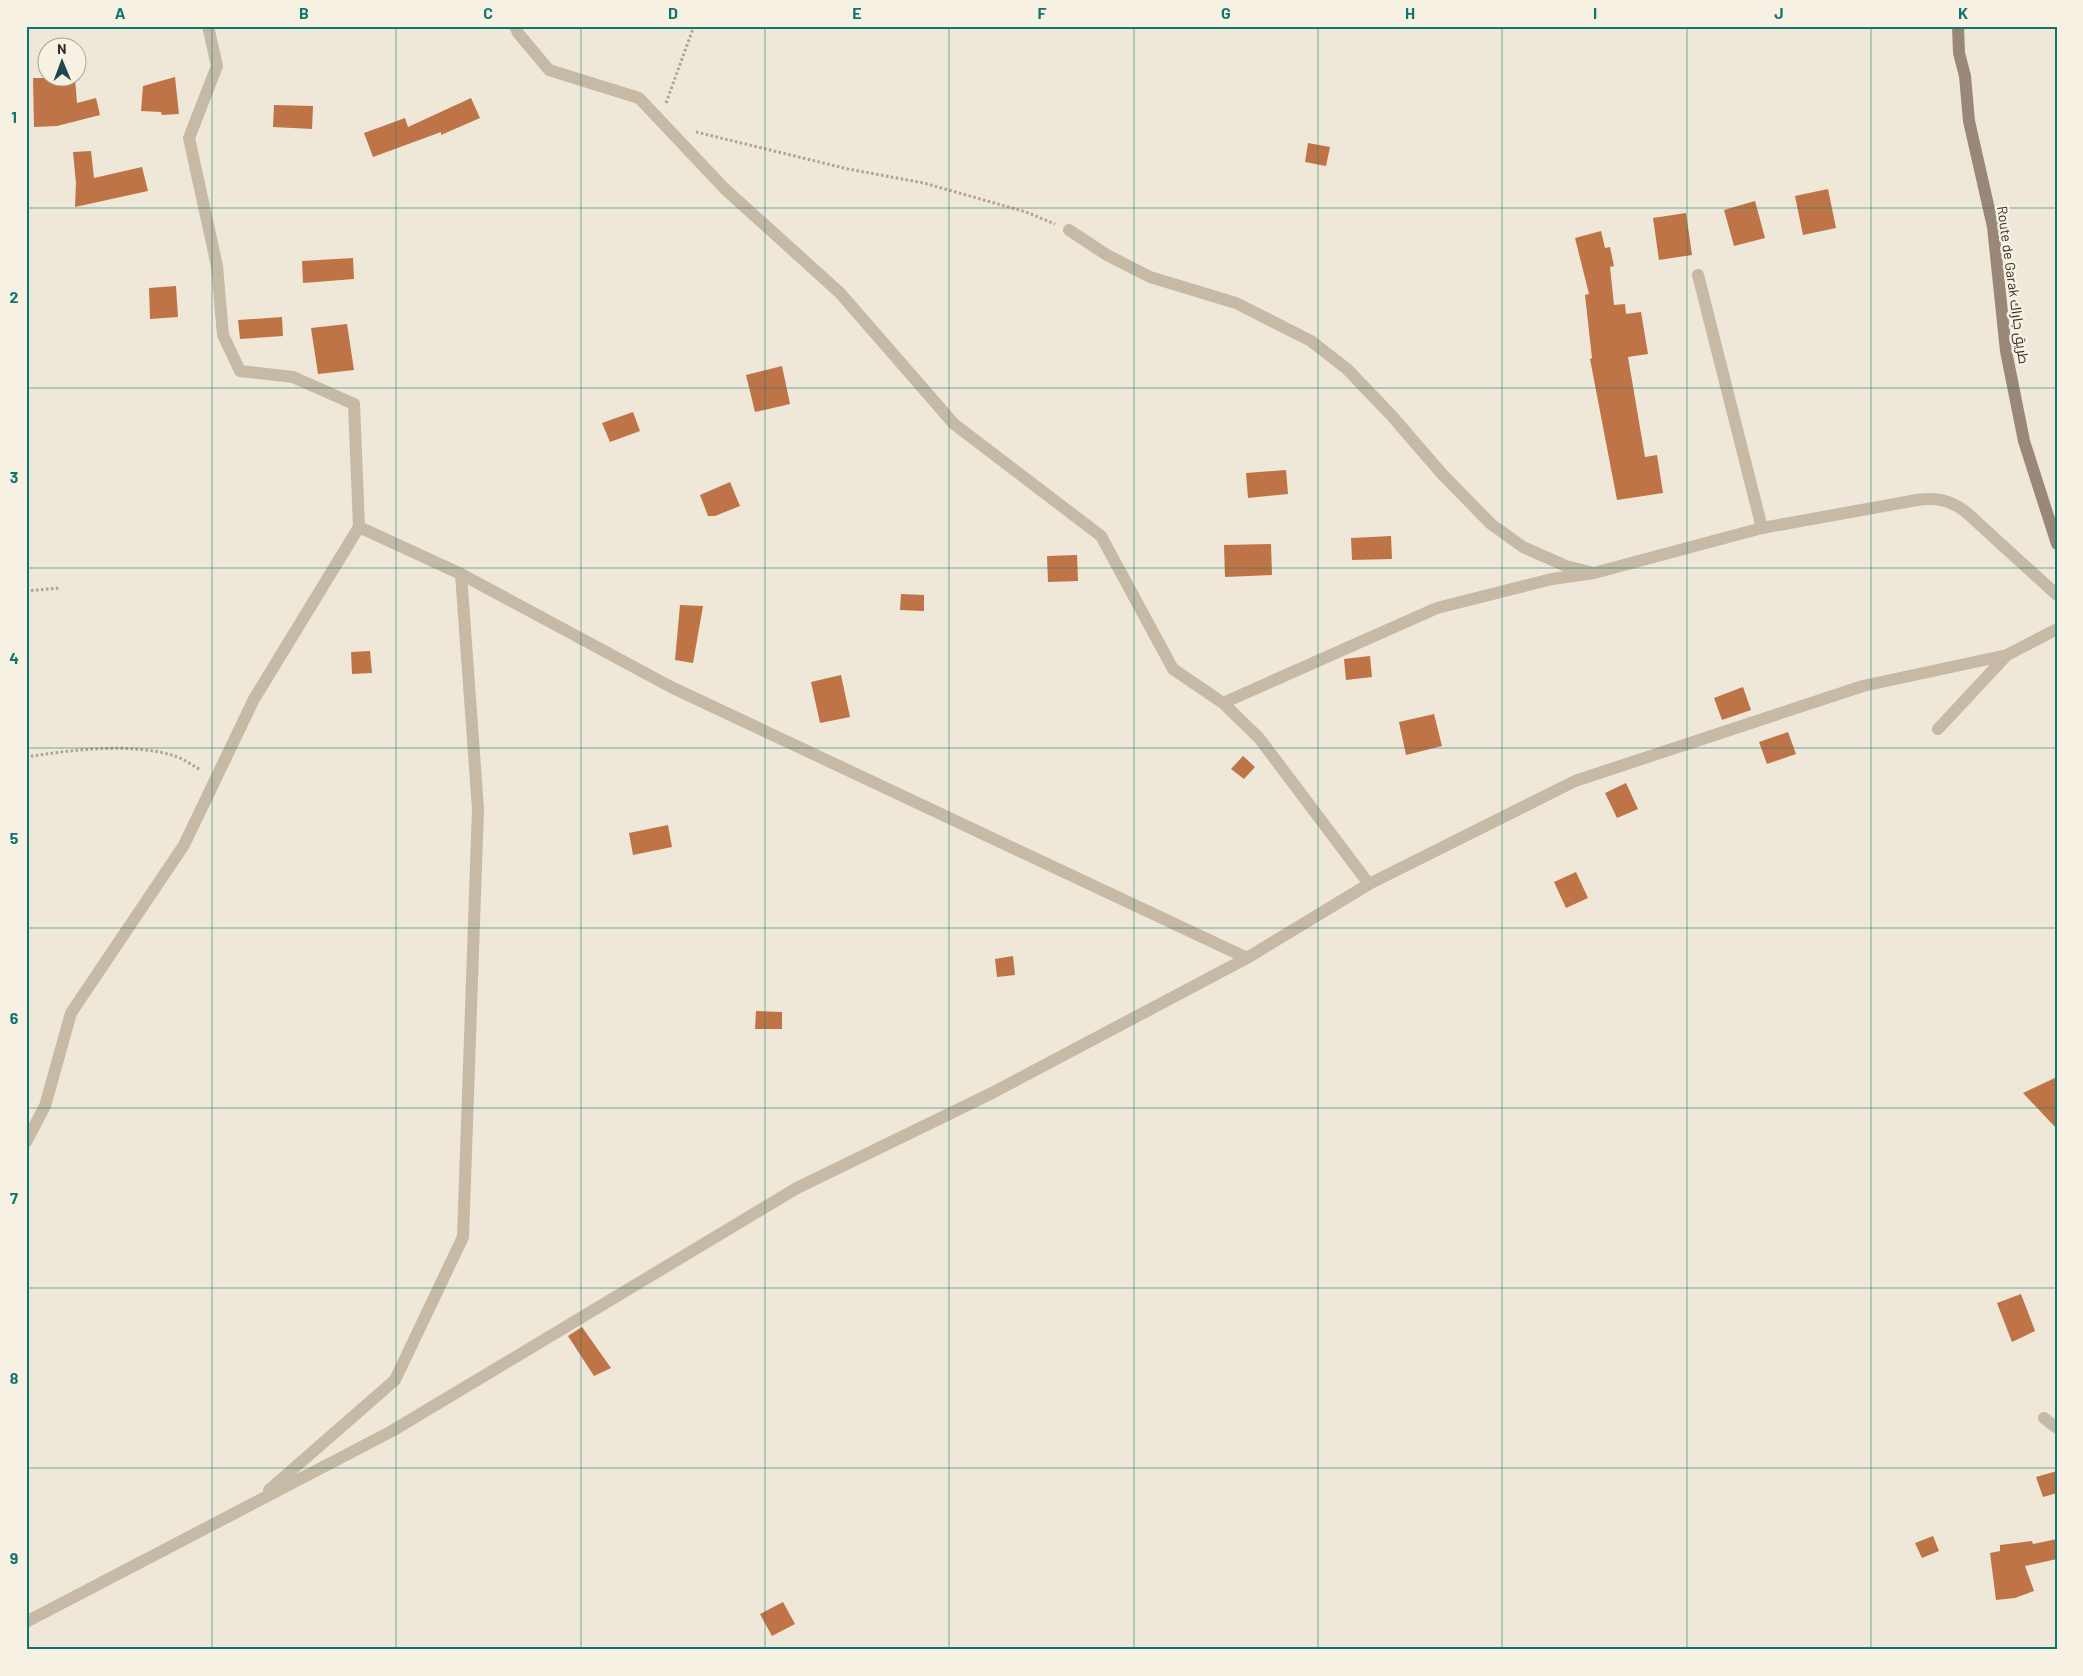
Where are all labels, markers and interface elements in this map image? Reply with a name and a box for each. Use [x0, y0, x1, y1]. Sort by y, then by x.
text: A [115, 3, 126, 22]
text: B [299, 3, 309, 22]
text: C [483, 3, 493, 22]
text: D [668, 3, 678, 22]
text: E [852, 3, 862, 22]
text: F [1038, 3, 1047, 22]
text: G [1221, 3, 1231, 22]
text: H [1405, 3, 1415, 22]
text: I [1593, 3, 1597, 22]
text: J [1774, 3, 1784, 22]
text: K [1958, 3, 1968, 22]
north arrow [38, 38, 88, 88]
text: N [57, 40, 67, 57]
text: 1 [11, 107, 17, 126]
street label: Route de Garak طريق جاراك [1993, 205, 2033, 365]
text: 2 [10, 287, 19, 306]
text: 3 [10, 467, 18, 486]
text: 4 [9, 648, 19, 667]
text: 5 [10, 828, 19, 847]
text: 6 [10, 1008, 19, 1027]
text: 7 [10, 1188, 18, 1207]
text: 8 [10, 1368, 19, 1387]
text: 9 [10, 1548, 18, 1567]

